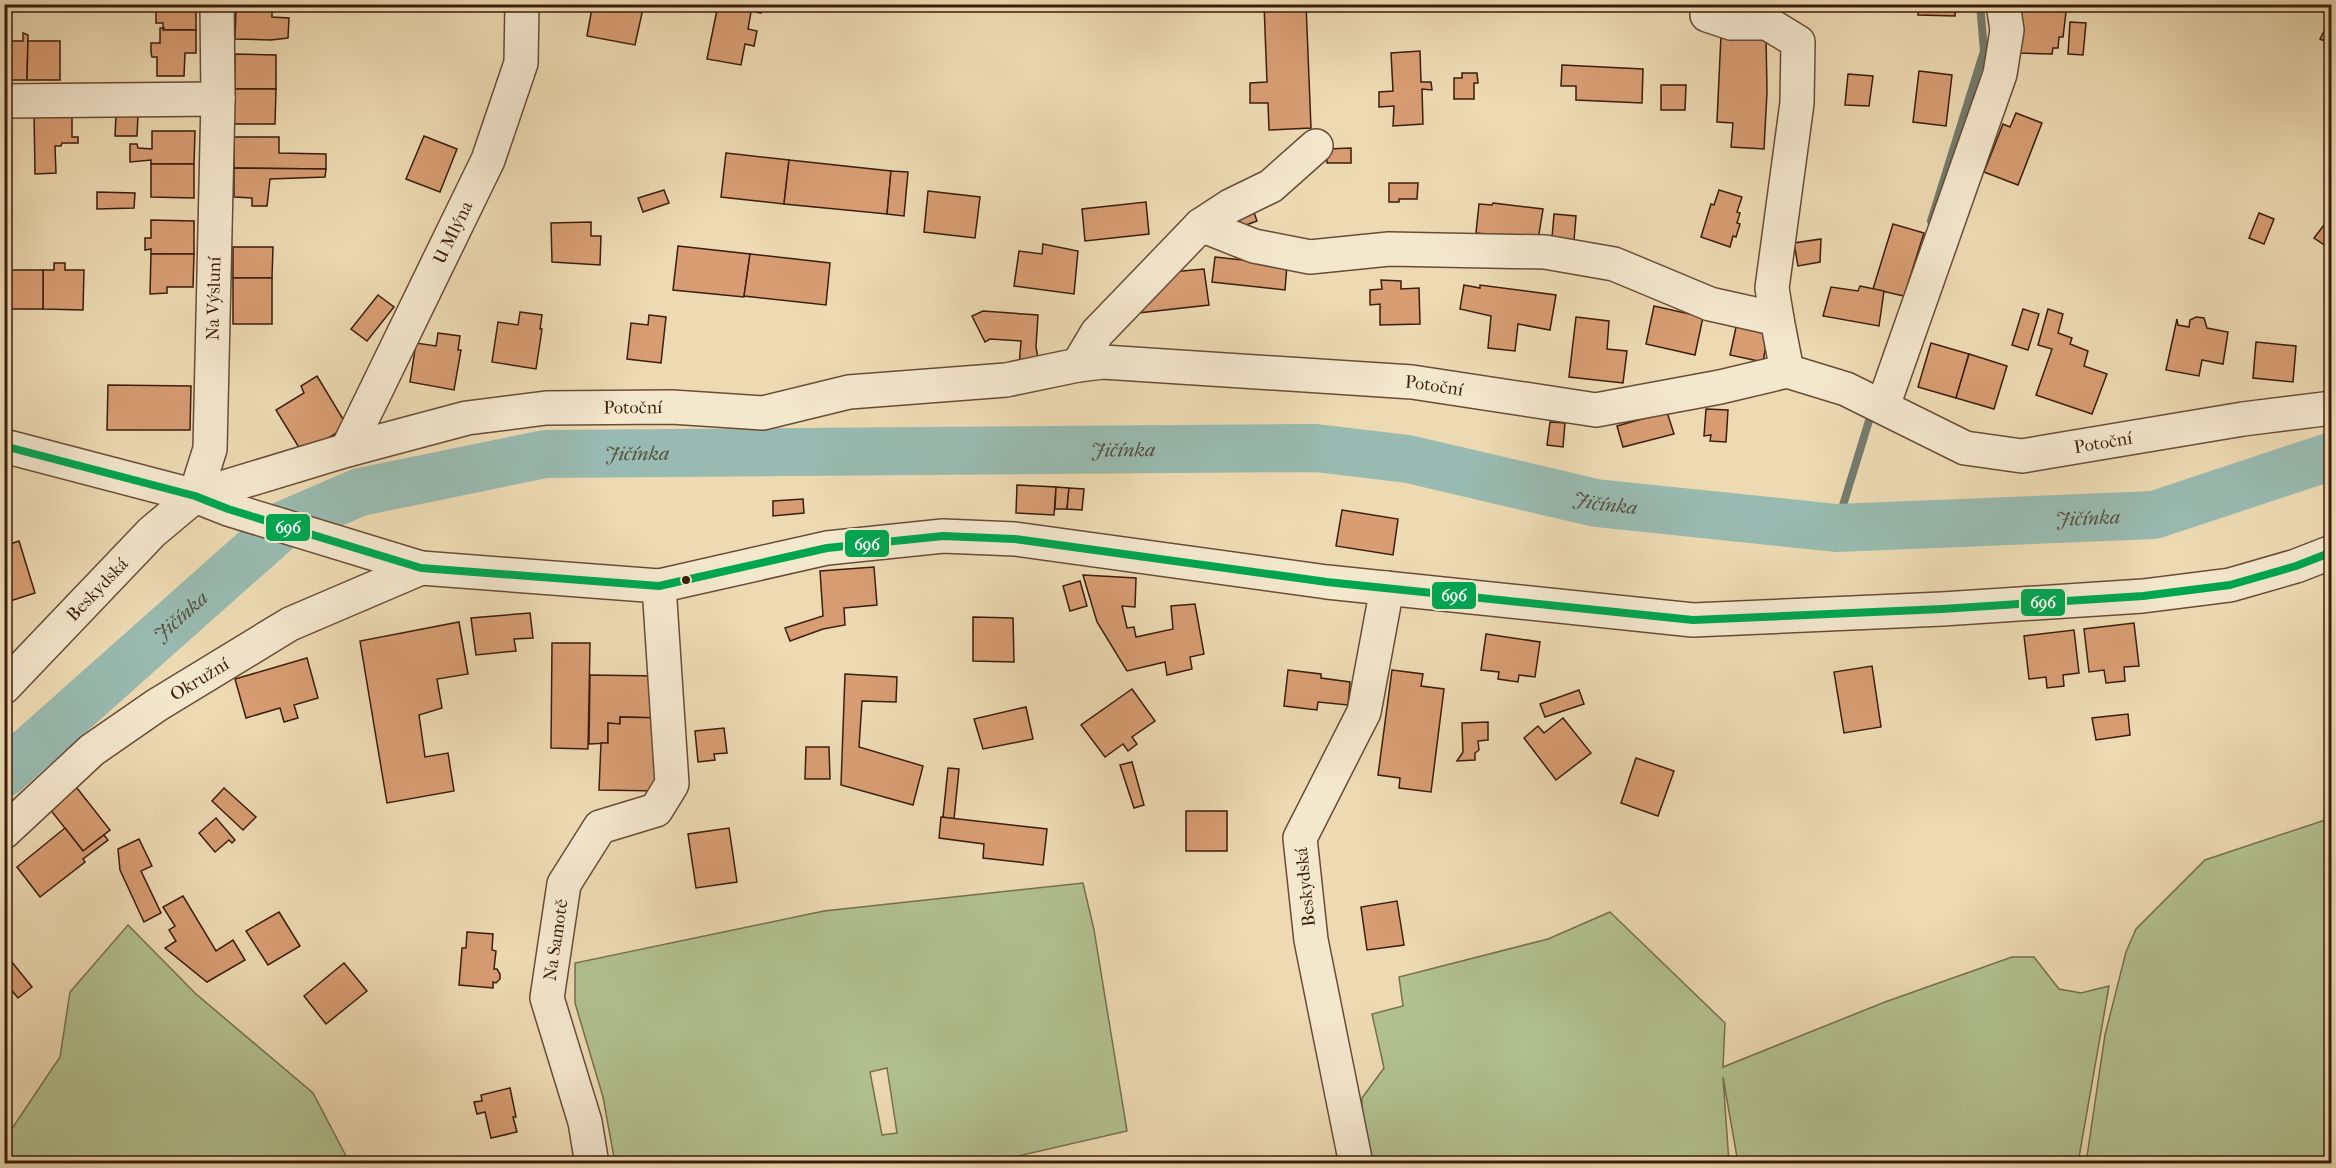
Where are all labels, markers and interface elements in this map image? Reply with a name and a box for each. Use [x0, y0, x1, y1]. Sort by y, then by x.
street label: U Mlýna [429, 197, 478, 267]
street label: Na Výsluní [202, 256, 225, 341]
street label: Potoční [1404, 372, 1465, 401]
street label: Potoční [603, 397, 663, 419]
street label: Potoční [2072, 428, 2135, 458]
water label: Jičínka [1091, 438, 1156, 462]
water label: Jičínka [605, 442, 670, 466]
water label: Jičínka [1571, 487, 1639, 519]
water label: Jičínka [2055, 505, 2121, 531]
line badge: 696 [265, 513, 311, 542]
text: 696 [275, 518, 301, 538]
line badge: 696 [844, 529, 890, 558]
text: 696 [854, 535, 880, 555]
street label: Beskydská [63, 553, 133, 626]
unlabelled marker [680, 574, 692, 586]
line badge: 696 [1431, 581, 1477, 610]
water label: Jičínka [149, 586, 213, 647]
text: 696 [1441, 586, 1467, 606]
line badge: 696 [2020, 588, 2066, 617]
text: 696 [2030, 593, 2056, 613]
street label: Okružní [166, 653, 234, 706]
street label: Beskydská [1291, 846, 1320, 928]
street label: Na Samotě [540, 898, 573, 982]

